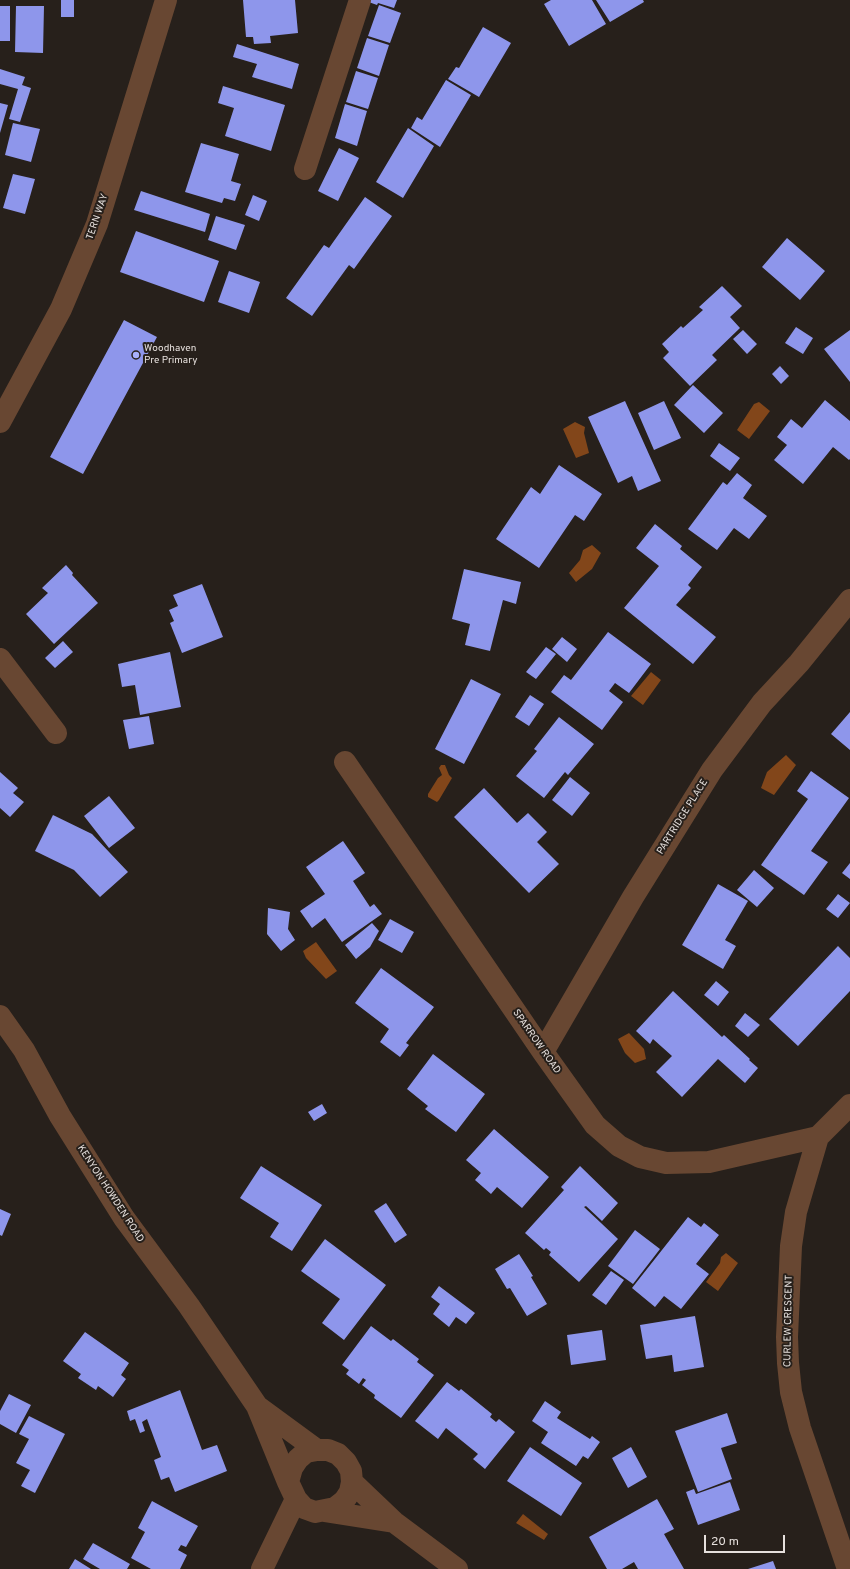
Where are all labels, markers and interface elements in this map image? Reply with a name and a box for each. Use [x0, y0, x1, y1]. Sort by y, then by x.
street label: TERN WAY [85, 192, 111, 242]
place label: Woodhaven Pre Primary [144, 343, 198, 366]
marker: Woodhaven Pre Primary [131, 350, 141, 360]
street label: PARTRIDGE PLACE [655, 777, 711, 857]
street label: SPARROW ROAD [509, 1008, 563, 1076]
street label: KENYON HOWDEN ROAD [74, 1143, 146, 1245]
street label: CURLEW CRESCENT [782, 1275, 796, 1367]
scale bar [706, 1527, 787, 1553]
text: 20 m [711, 1534, 739, 1550]

